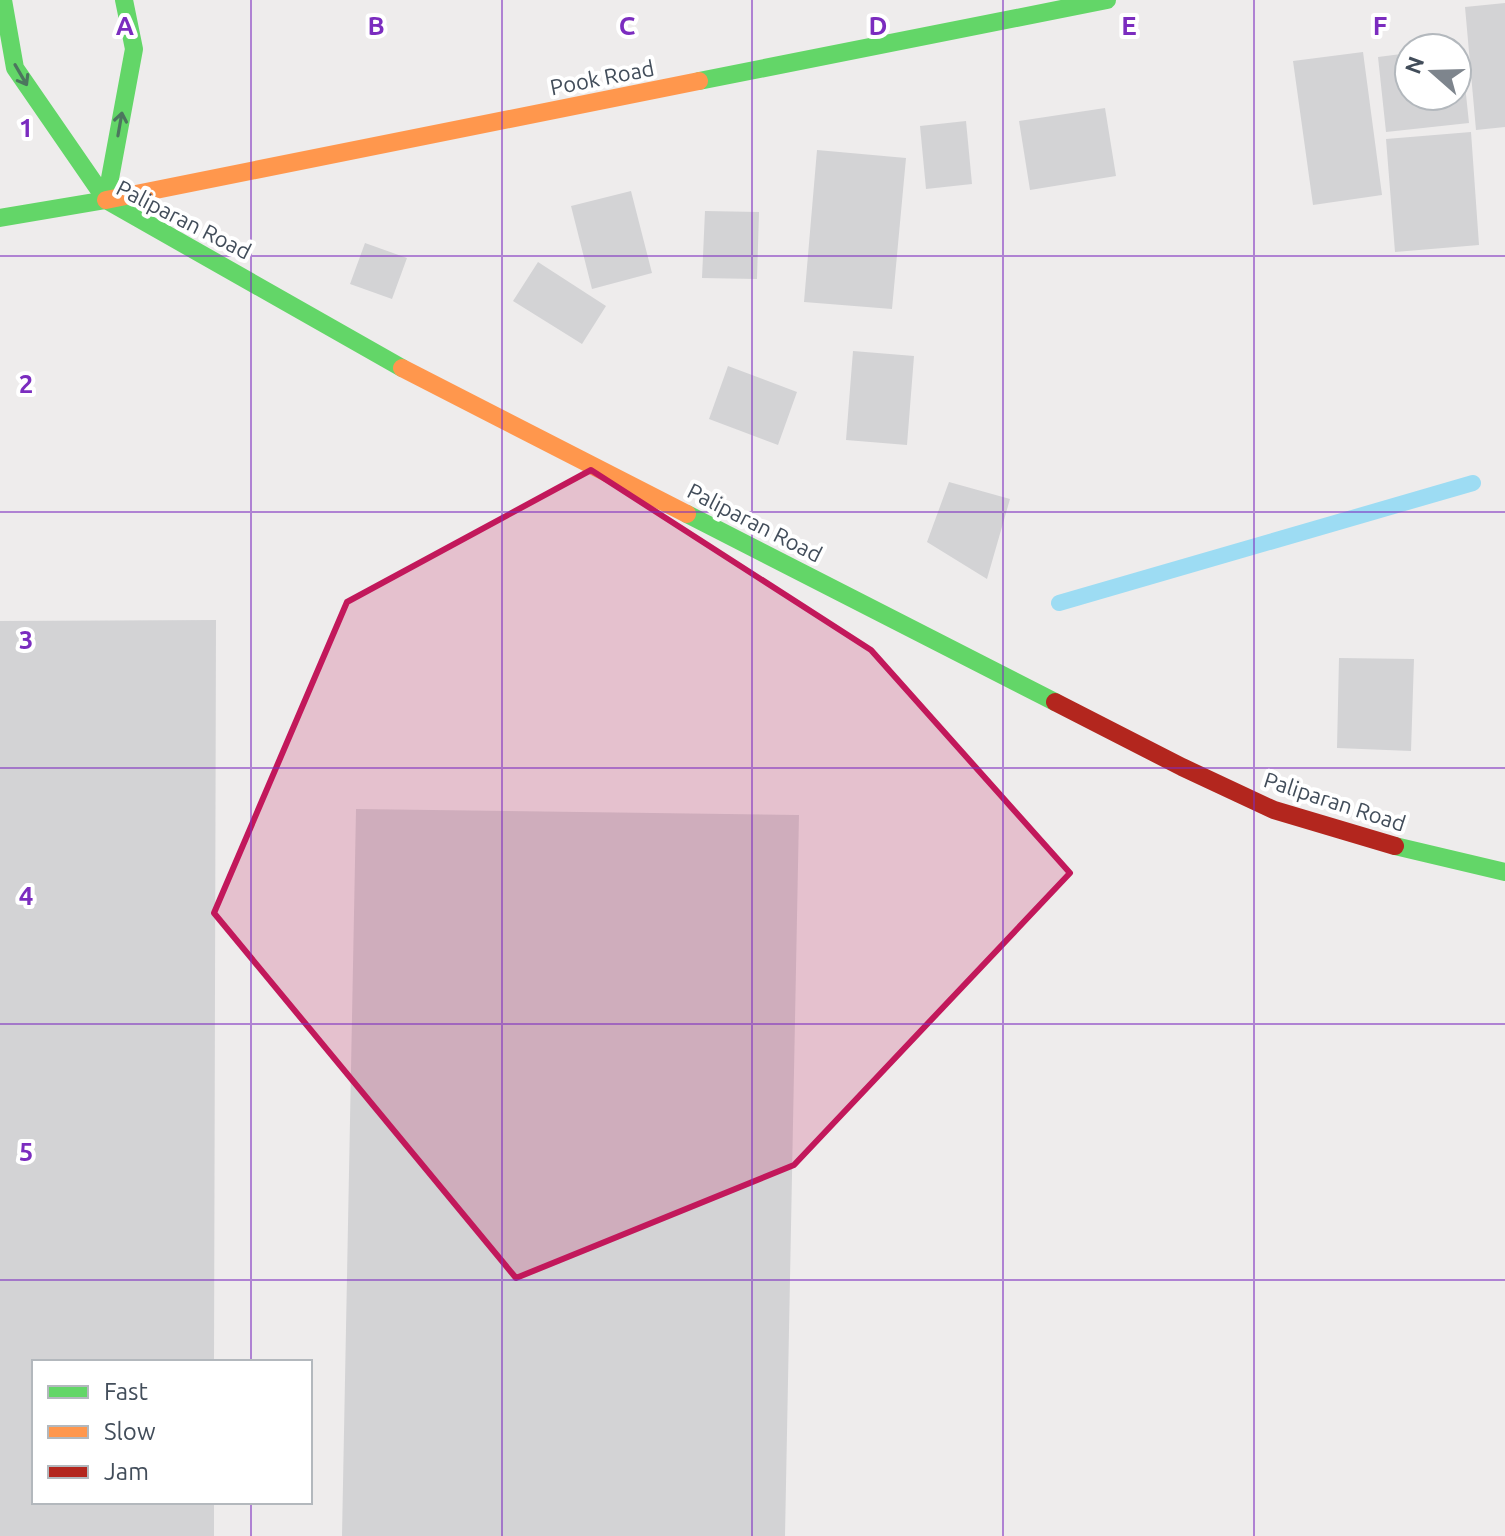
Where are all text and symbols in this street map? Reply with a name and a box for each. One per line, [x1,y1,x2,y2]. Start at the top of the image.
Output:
text: A [116,11,135,40]
text: B [367,11,385,40]
text: C [619,11,636,40]
text: D [869,11,887,40]
text: E [1121,11,1137,40]
text: F [1373,11,1387,40]
north arrow [1393,32,1473,112]
text: N [1399,53,1428,77]
street label: Pook Road [548,55,656,99]
one-way arrow [13,63,29,86]
one-way arrow [114,111,129,137]
text: 1 [19,113,33,142]
street label: Paliparan Road [113,174,255,264]
text: 2 [19,369,33,398]
street label: Paliparan Road [684,477,826,567]
text: 3 [19,625,33,654]
street label: Paliparan Road [1261,766,1409,836]
text: 4 [19,881,33,910]
text: 5 [19,1137,33,1166]
legend [32,1360,312,1504]
text: Fast [104,1378,148,1405]
text: Slow [104,1418,156,1445]
text: Jam [104,1458,149,1485]

